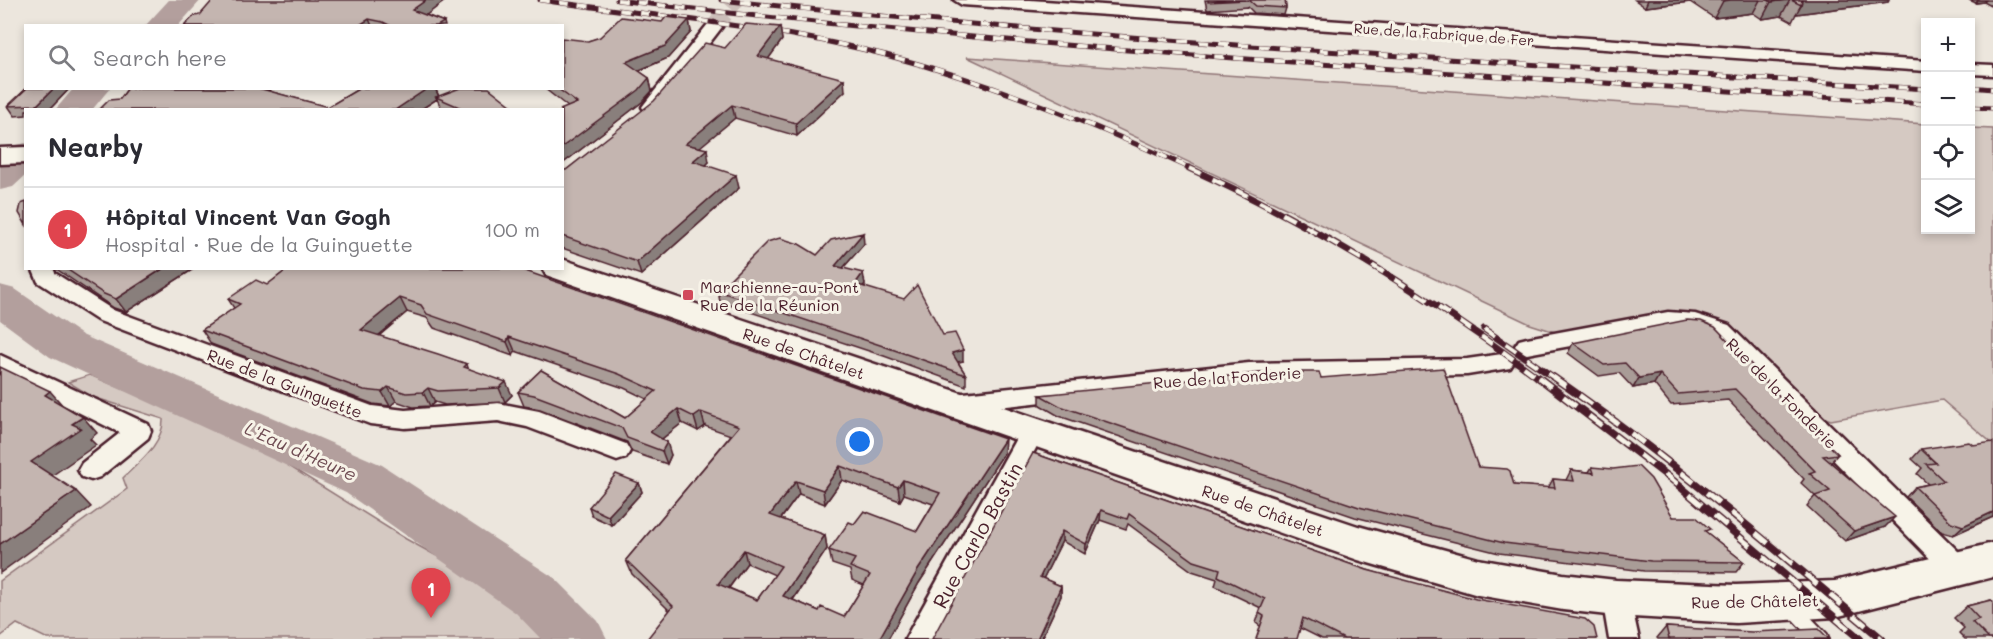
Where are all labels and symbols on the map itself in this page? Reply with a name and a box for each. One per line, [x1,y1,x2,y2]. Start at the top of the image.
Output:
street label: Rue de la Fabrique de Fer [1353,18,1535,50]
place label: Marchienne-au-Pont Rue de la Réunion [700,276,859,315]
marker: Marchienne-au-Pont Rue de la Réunion [681,288,695,302]
street label: Rue de Châtelet [740,322,868,384]
street label: Rue de la Fonderie [1722,333,1842,453]
street label: Rue de la Guinguette [204,344,366,422]
street label: Rue de la Fonderie [1152,361,1302,393]
water label: L'Eau d'Heure [241,416,361,486]
your location [845,427,874,456]
street label: Rue Carlo Bastin [926,457,1028,613]
street label: Rue de Châtelet [1199,479,1327,541]
pin: 1 [412,568,450,618]
street label: Rue de Châtelet [1691,589,1819,613]

